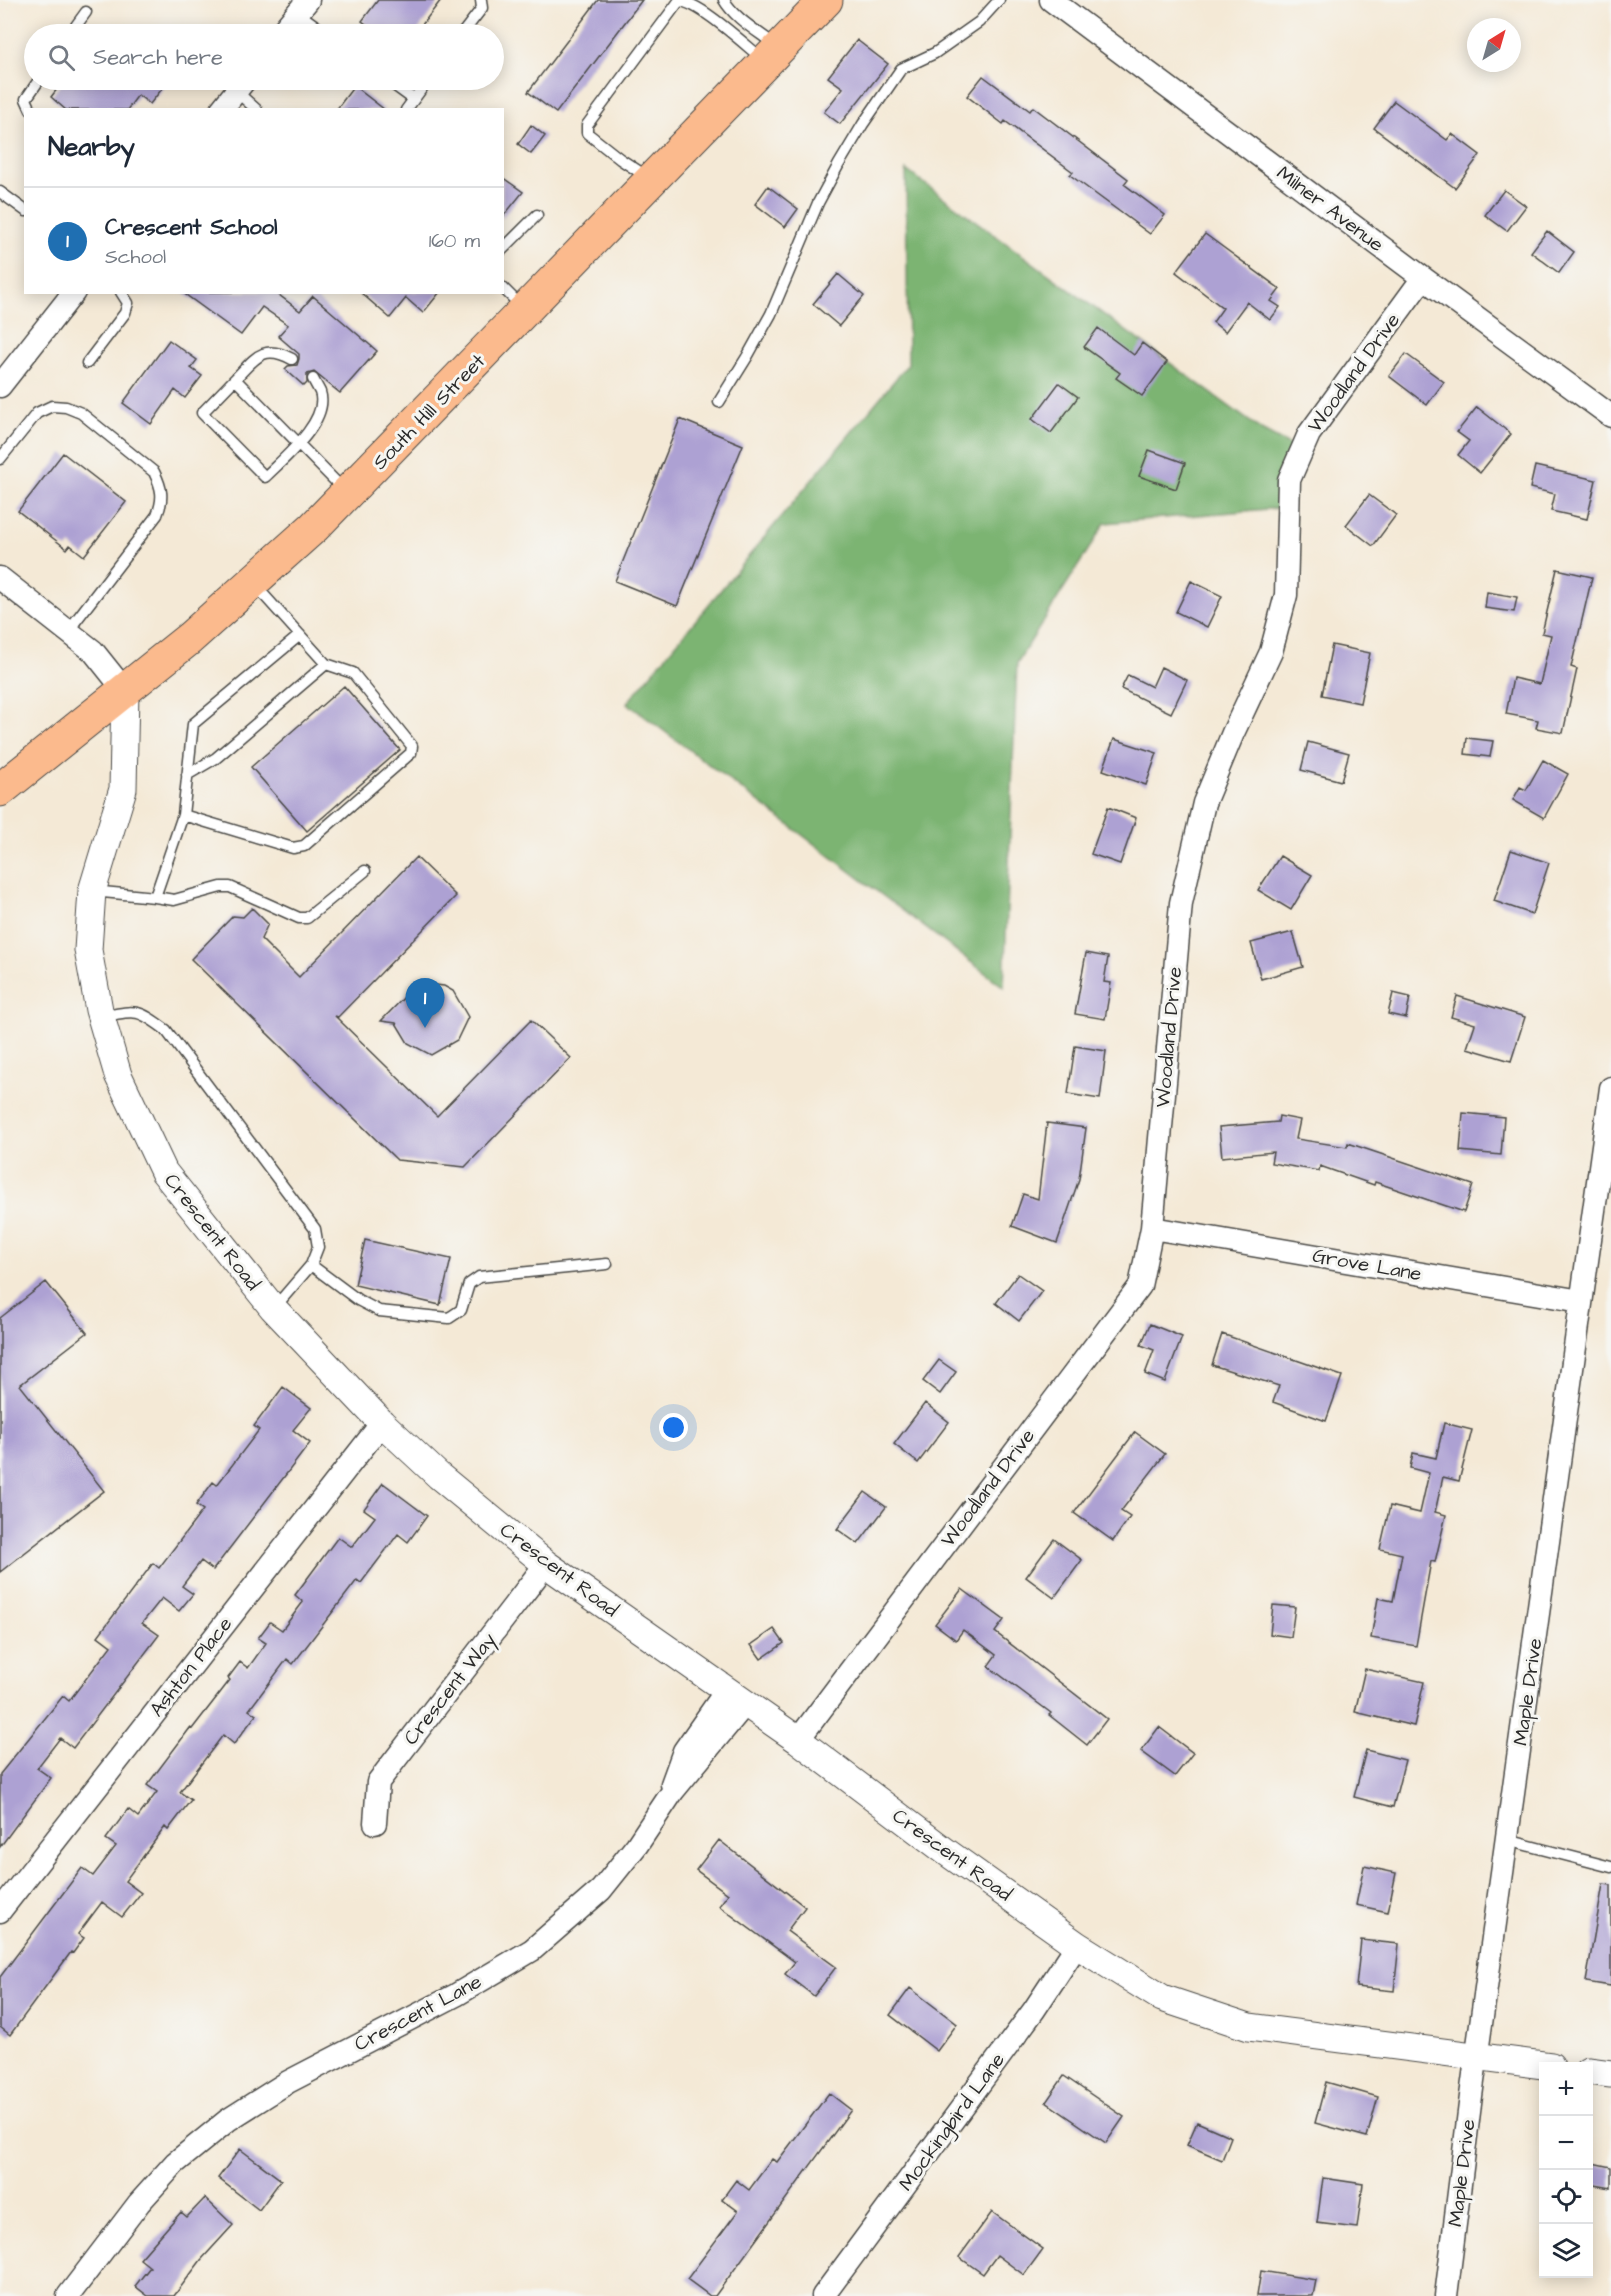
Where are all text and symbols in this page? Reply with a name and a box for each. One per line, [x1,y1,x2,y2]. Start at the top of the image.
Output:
north arrow [1467,18,1521,72]
search box [24,24,504,90]
icon: search [45,41,78,74]
text: Search here [93,42,223,73]
text: Nearby [48,129,135,165]
street label: Milner Avenue [1271,159,1390,259]
text: Crescent School [105,212,277,243]
text: 1 [66,227,69,255]
text: 160 m [429,227,480,255]
text: School [105,243,166,271]
street label: Woodland Drive [1301,307,1407,438]
street label: South Hill Street [366,348,492,476]
street label: Woodland Drive [1149,965,1189,1109]
pin: 1 [406,978,444,1028]
street label: Crescent Road [157,1168,267,1296]
street label: Grove Lane [1310,1242,1424,1288]
your location [659,1413,688,1442]
street label: Woodland Drive [934,1423,1042,1553]
street label: Crescent Road [494,1516,624,1624]
street label: Ashton Place [143,1611,239,1723]
street label: Crescent Way [397,1627,504,1752]
street label: Maple Drive [1507,1636,1549,1747]
street label: Crescent Road [887,1802,1017,1908]
street label: Crescent Lane [349,1968,487,2058]
street label: Mockingbird Lane [892,2047,1013,2197]
map controls [1539,2062,1593,2278]
button: + [1539,2062,1593,2116]
button: − [1539,2116,1593,2170]
street label: Maple Drive [1442,2117,1483,2228]
button: locate [1539,2170,1593,2224]
button: layers [1539,2224,1593,2278]

